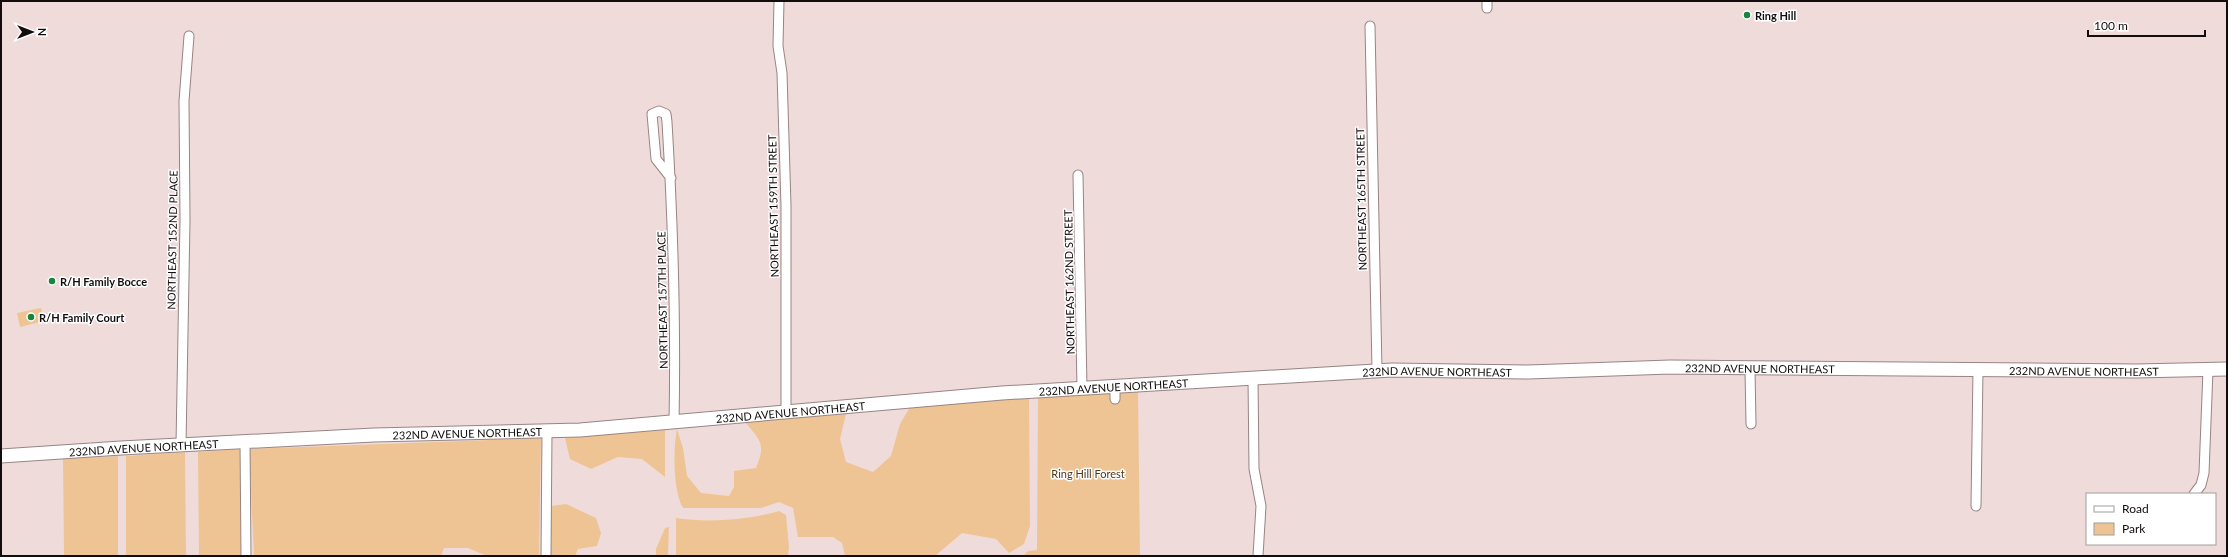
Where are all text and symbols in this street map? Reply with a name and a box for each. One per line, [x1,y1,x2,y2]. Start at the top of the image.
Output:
place label: Ring Hill [1755,9,1796,22]
marker: Ring Hill [1742,10,1752,20]
north arrow [12,12,52,52]
scale bar [2088,12,2205,38]
text: 100 m [2094,18,2128,33]
text: N [36,28,49,36]
street label: NORTHEAST 165TH STREET [1353,127,1369,271]
street label: NORTHEAST 159TH STREET [765,134,781,278]
street label: NORTHEAST 152ND PLACE [164,170,180,310]
street label: NORTHEAST 162ND STREET [1061,209,1077,354]
street label: NORTHEAST 157TH PLACE [654,231,670,369]
place label: R/H Family Bocce [60,275,147,288]
marker: R/H Family Bocce [47,276,57,286]
place label: R/H Family Court [39,311,125,324]
marker: R/H Family Court [26,312,36,322]
street label: 232ND AVENUE NORTHEAST [1685,361,1835,375]
street label: 232ND AVENUE NORTHEAST [1362,363,1513,378]
street label: 232ND AVENUE NORTHEAST [2009,363,2159,378]
street label: 232ND AVENUE NORTHEAST [1038,375,1189,397]
street label: 232ND AVENUE NORTHEAST [715,398,866,425]
street label: 232ND AVENUE NORTHEAST [392,424,543,441]
street label: 232ND AVENUE NORTHEAST [69,436,219,458]
park label: Ring Hill Forest [1051,467,1125,480]
legend [2086,493,2216,545]
text: Road [2122,501,2149,516]
text: Park [2122,521,2146,536]

